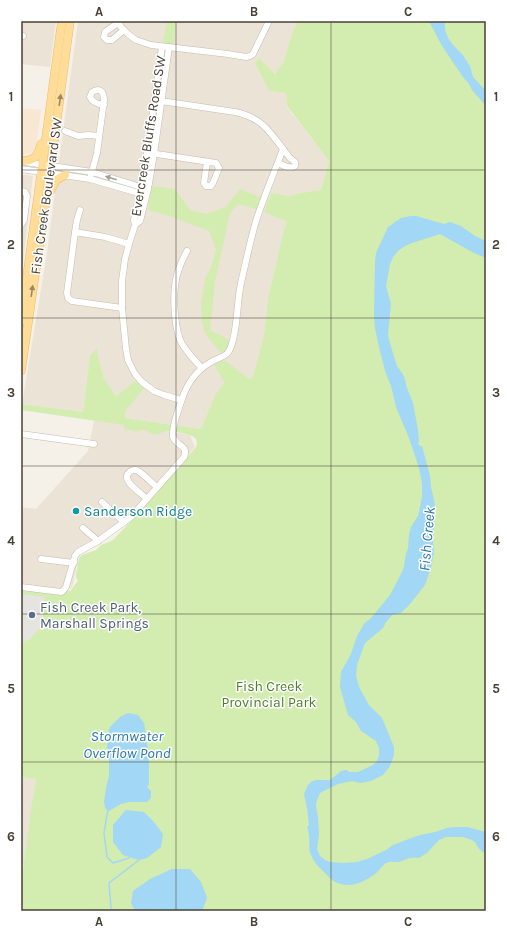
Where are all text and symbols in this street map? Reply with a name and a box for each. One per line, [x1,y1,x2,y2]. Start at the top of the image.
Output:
text: A [95,4,103,19]
text: B [250,4,258,19]
text: C [404,4,412,19]
street label: Evercreek Bluffs Road SW [127,54,170,218]
text: 1 [9,89,13,104]
text: 1 [494,89,498,104]
one-way arrow [57,94,63,106]
street label: Fish Creek Boulevard SW [27,116,66,276]
one-way arrow [104,175,116,181]
text: 2 [7,237,15,252]
text: 2 [492,237,500,252]
one-way arrow [29,285,35,297]
text: 3 [7,385,15,400]
text: 3 [492,385,500,400]
place label: Sanderson Ridge [84,503,192,520]
marker: Sanderson Ridge [71,506,81,516]
water label: Fish Creek [415,506,439,572]
text: 4 [7,533,15,548]
text: 4 [492,533,500,548]
place label: Fish Creek Park, Marshall Springs [40,599,149,632]
marker: Fish Creek Park, Marshall Springs [27,610,37,620]
park label: Fish Creek Provincial Park [222,678,317,711]
text: 5 [7,681,15,696]
text: 5 [492,681,500,696]
water label: Stormwater Overflow Pond [83,727,171,762]
text: 6 [7,829,15,844]
text: 6 [492,829,500,844]
text: A [95,914,103,929]
text: B [250,914,258,929]
text: C [404,914,412,929]

